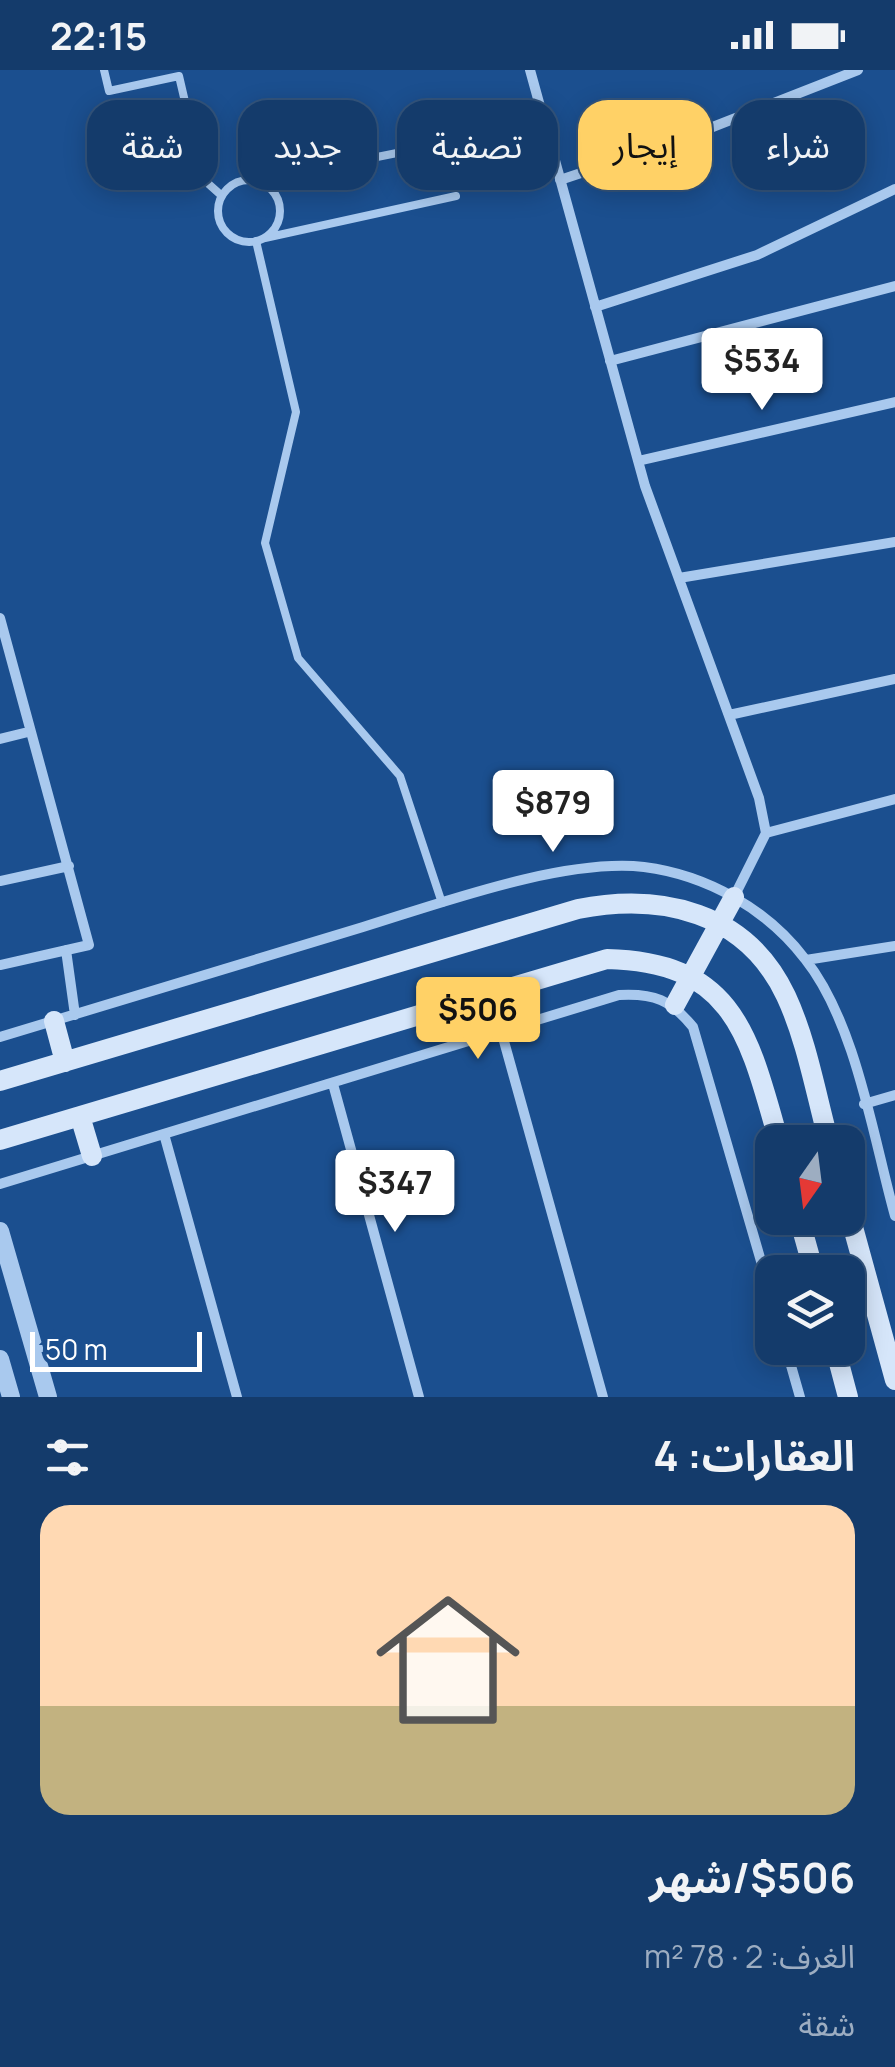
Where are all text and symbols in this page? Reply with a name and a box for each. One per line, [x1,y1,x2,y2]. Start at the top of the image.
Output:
text: 22:15 [50,9,147,61]
chip: شقة [87,100,218,190]
chip: جديد [238,100,377,190]
chip: تصفية [397,100,558,190]
chip: إيجار [578,100,712,190]
chip: شراء [732,100,865,190]
pin: $534 [703,328,821,413]
text: $534 [724,338,800,382]
pin: $879 [494,770,612,855]
text: $879 [515,780,591,824]
pin: $506 [419,977,537,1062]
text: $506 [438,987,518,1031]
north arrow [755,1125,865,1235]
map controls [755,1125,865,1365]
pin: $347 [336,1150,454,1235]
text: $347 [357,1160,433,1204]
button: layers [755,1255,865,1365]
scale bar [30,1327,202,1372]
text: 50 m [45,1330,108,1368]
text: العقارات: 4 [653,1426,855,1484]
icon: filters [40,1430,95,1485]
icon: home [358,1570,538,1750]
text: $506/شهر [649,1848,855,1906]
text: الغرف: 2 · 78 m² [644,1934,855,1978]
text: شقة [799,2002,855,2046]

